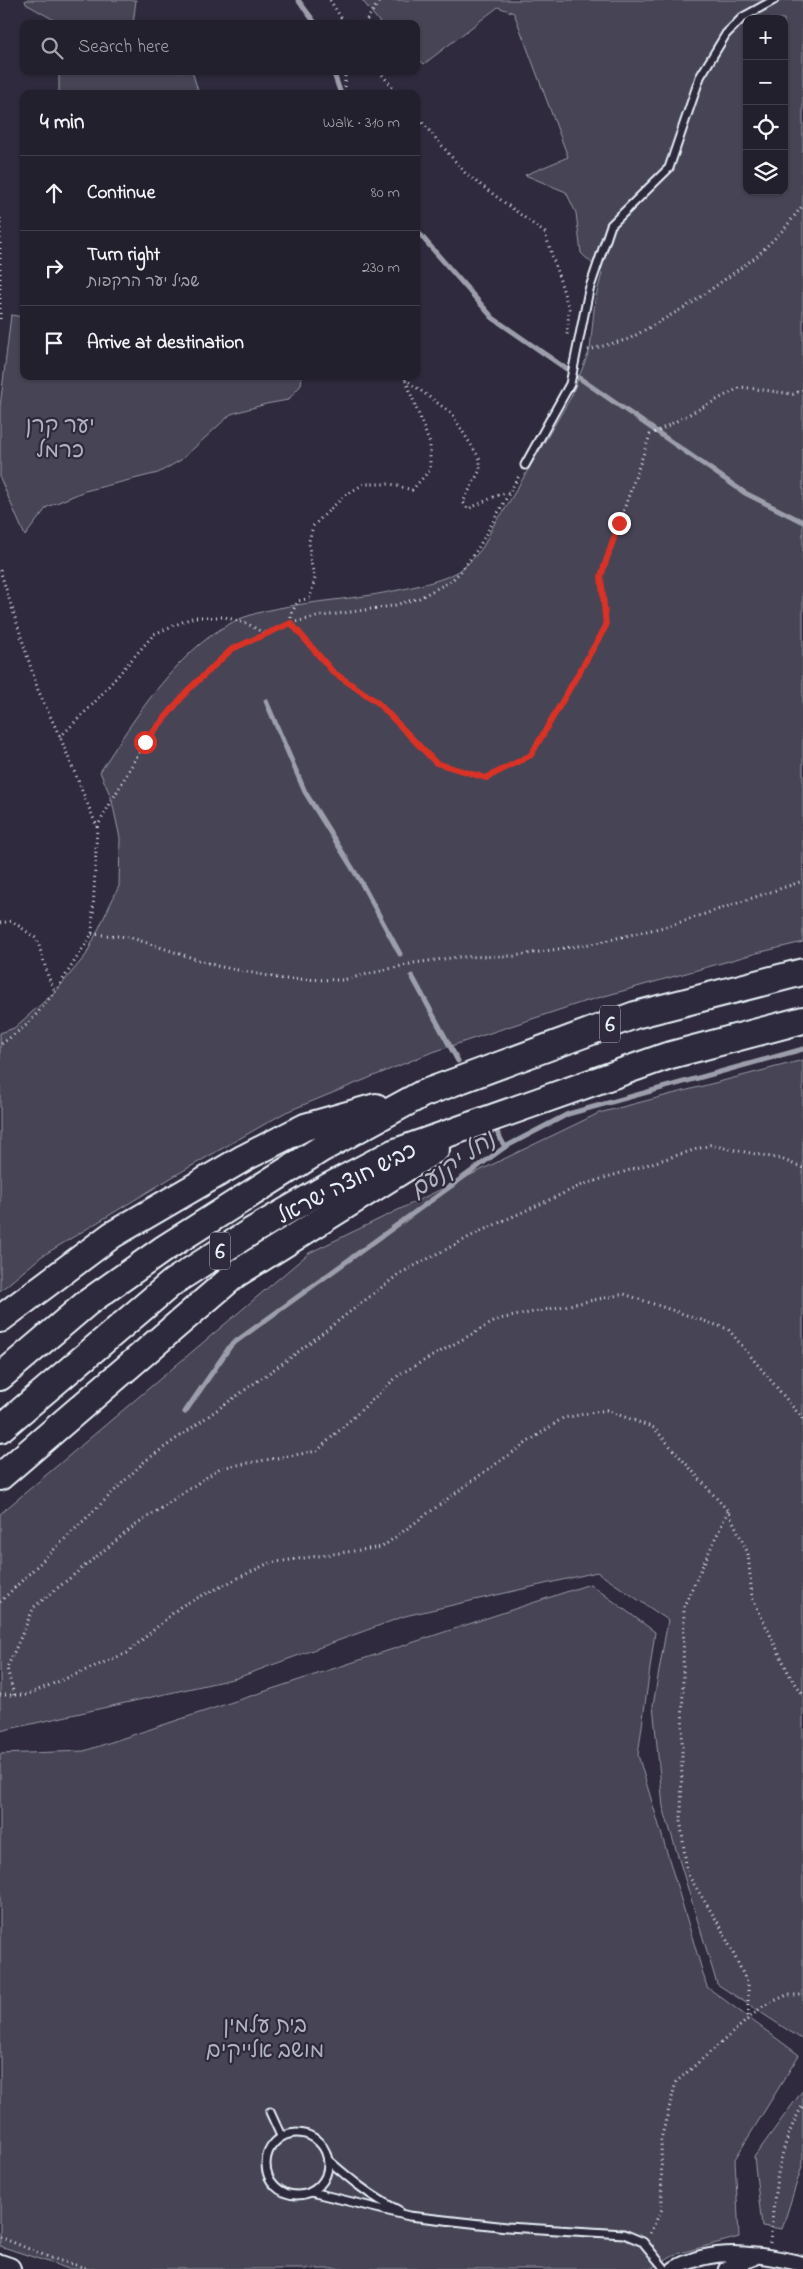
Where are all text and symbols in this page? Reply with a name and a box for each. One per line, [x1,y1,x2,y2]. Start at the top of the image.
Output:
map controls [743,15,788,195]
button: + [743,15,788,60]
search box [20,20,420,75]
icon: search [38,34,66,62]
text: Search here [78,34,169,61]
button: − [743,60,788,105]
button: locate [743,105,788,150]
text: 4 min [40,108,84,138]
text: Walk · 310 m [323,111,400,135]
button: layers [743,150,788,195]
icon: ahead [40,179,68,207]
text: Continue [87,180,155,207]
text: 80 m [371,181,400,205]
text: Turn right [87,242,160,269]
icon: right [40,254,68,282]
text: 230 m [362,256,400,280]
text: שביל יער הרקפות [87,270,200,294]
icon: arrive [40,329,68,357]
text: Arrive at destination [87,330,244,357]
park label: יער קרן כרמל [25,411,95,468]
route end [608,512,631,535]
route start [134,731,157,754]
road number: 6 [600,1006,620,1042]
water label: נחל יקנעם [403,1123,505,1208]
street label: כביש חוצה ישראל [272,1136,423,1234]
road number: 6 [210,1232,230,1270]
park label: בית עלמין מושב אלייקים [206,2011,324,2068]

